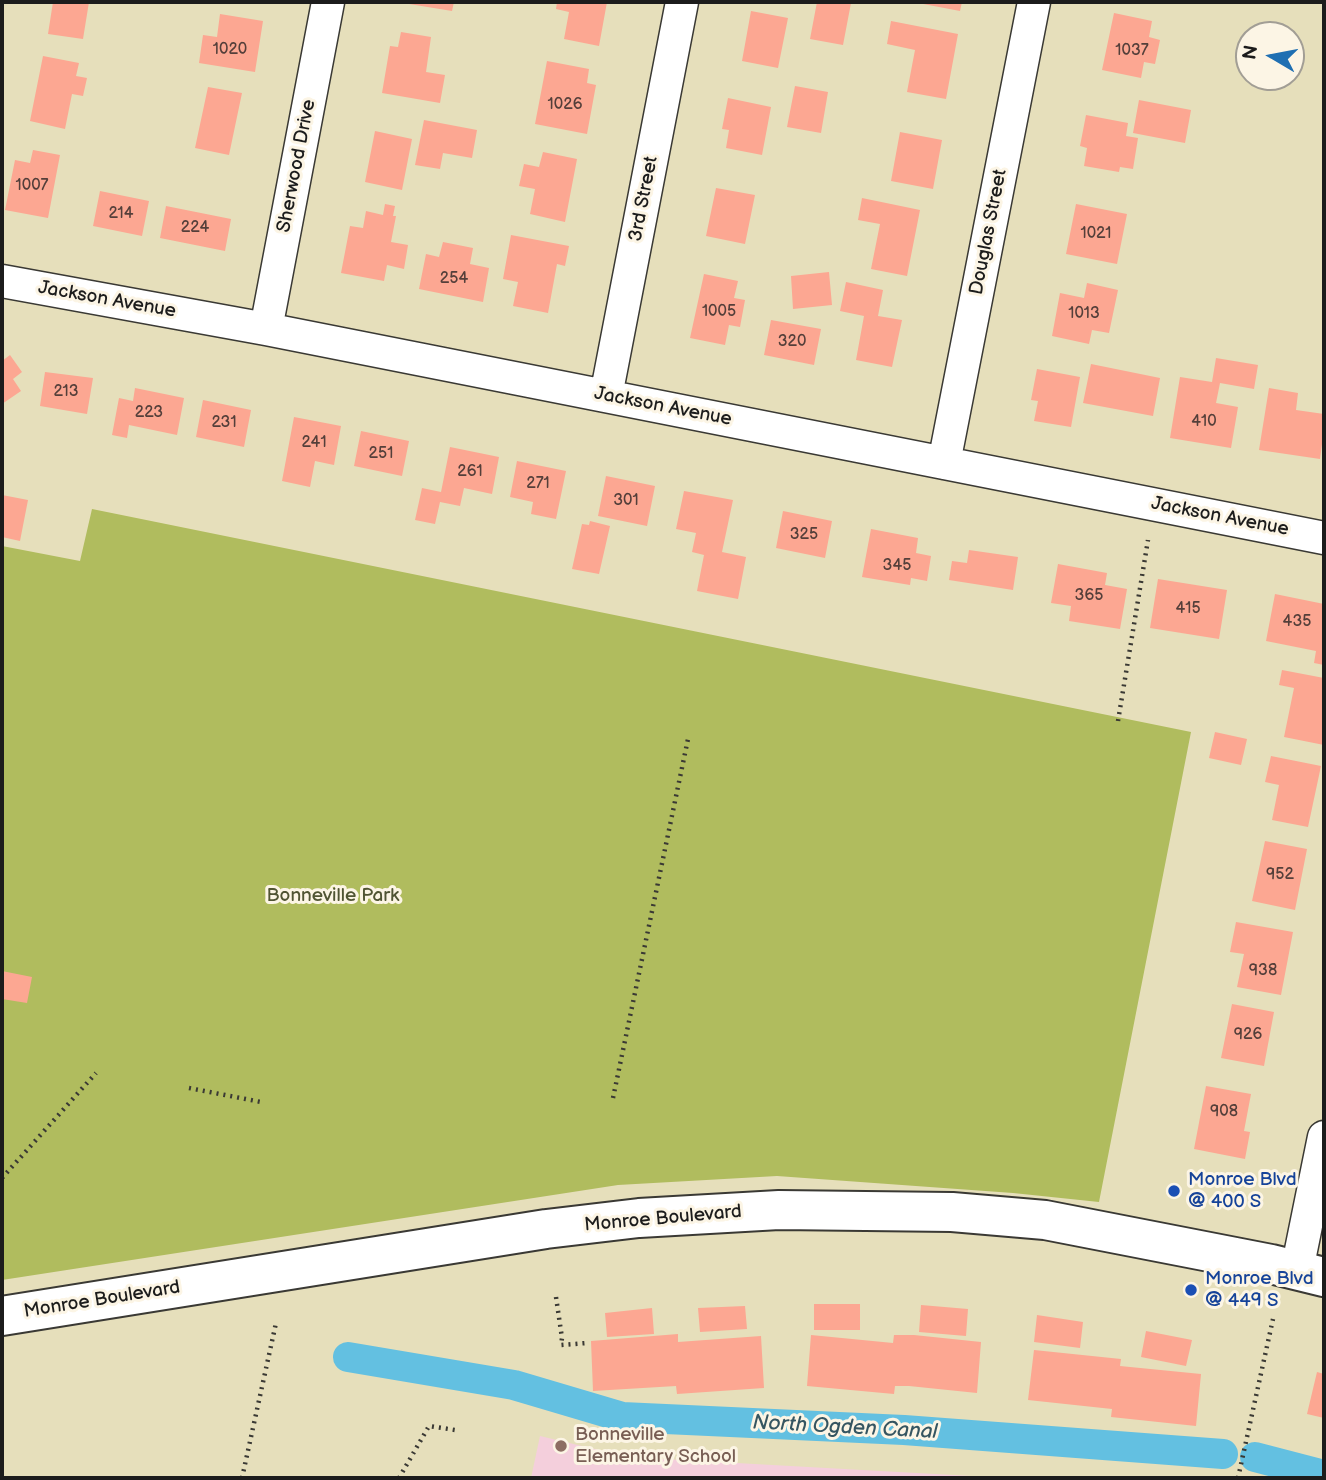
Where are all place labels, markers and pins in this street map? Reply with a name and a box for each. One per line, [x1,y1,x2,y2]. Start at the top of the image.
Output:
place label: Monroe Blvd @ 400 S [1188,1169,1297,1213]
marker: Monroe Blvd @ 400 S [1166,1183,1182,1199]
place label: Monroe Blvd @ 449 S [1205,1268,1314,1312]
marker: Monroe Blvd @ 449 S [1183,1282,1199,1298]
place label: Bonneville Elementary School [575,1424,736,1468]
marker: Bonneville Elementary School [553,1438,569,1454]

